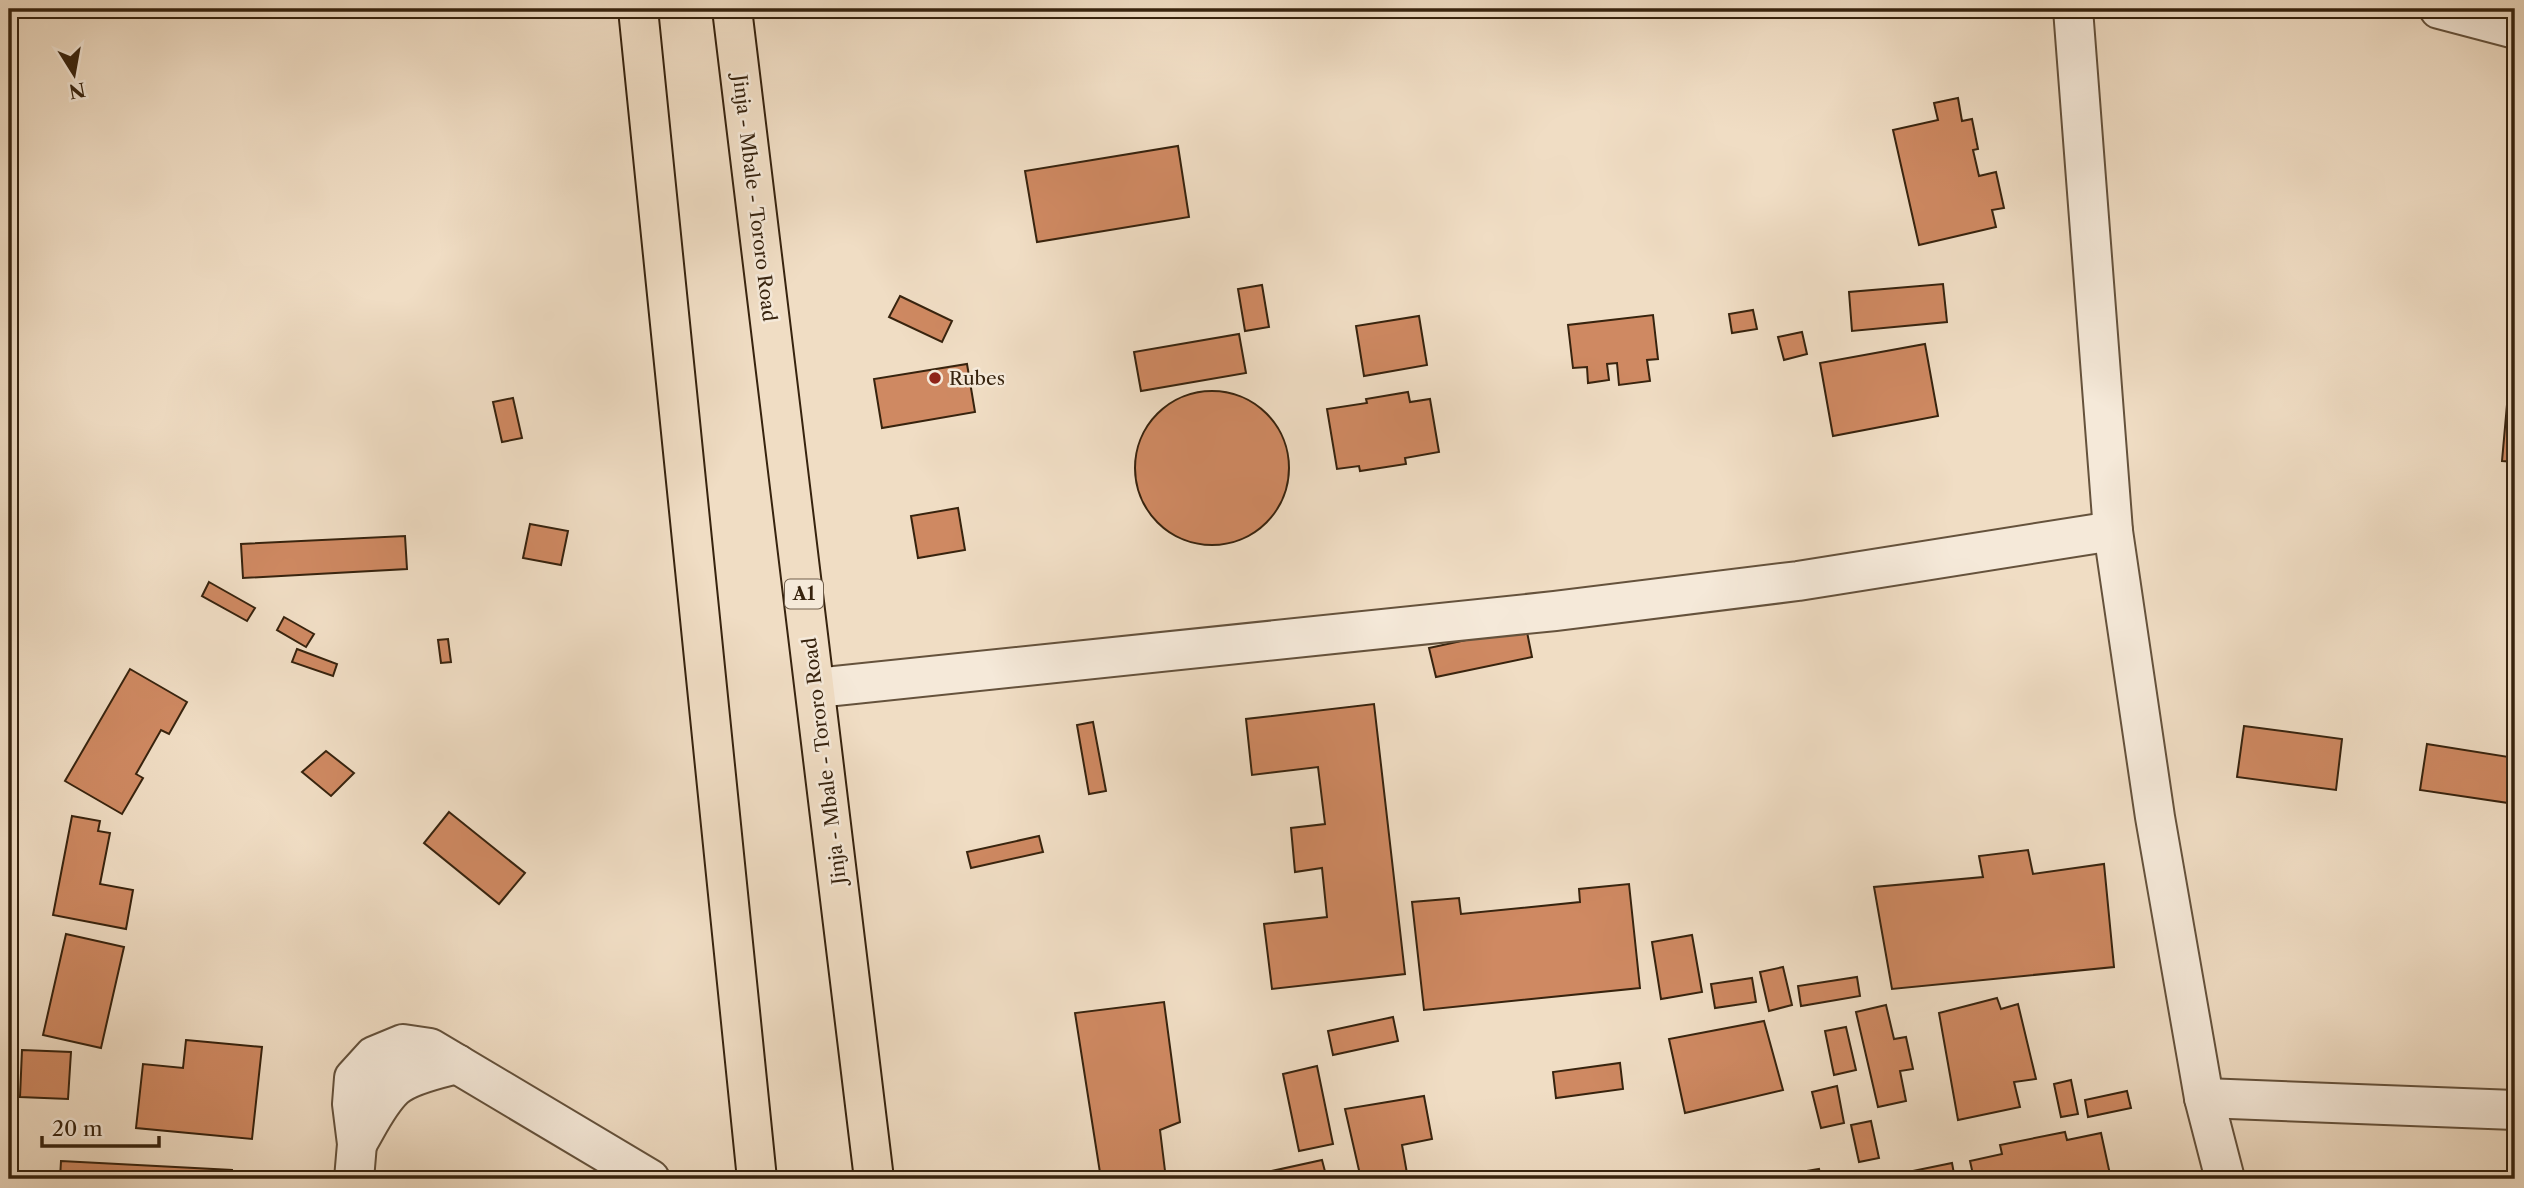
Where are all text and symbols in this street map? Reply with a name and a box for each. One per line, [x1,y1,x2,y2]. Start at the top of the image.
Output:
north arrow [38,38,108,108]
street label: Jinja - Mbale - Tororo Road [728,70,781,323]
text: N [67,77,87,103]
place label: Rubes [949,367,1005,390]
marker: Rubes [927,370,943,386]
road number: A1 [785,580,823,608]
street label: Jinja - Mbale - Tororo Road [798,636,851,889]
scale bar [42,1104,159,1148]
text: 20 m [52,1116,103,1141]

